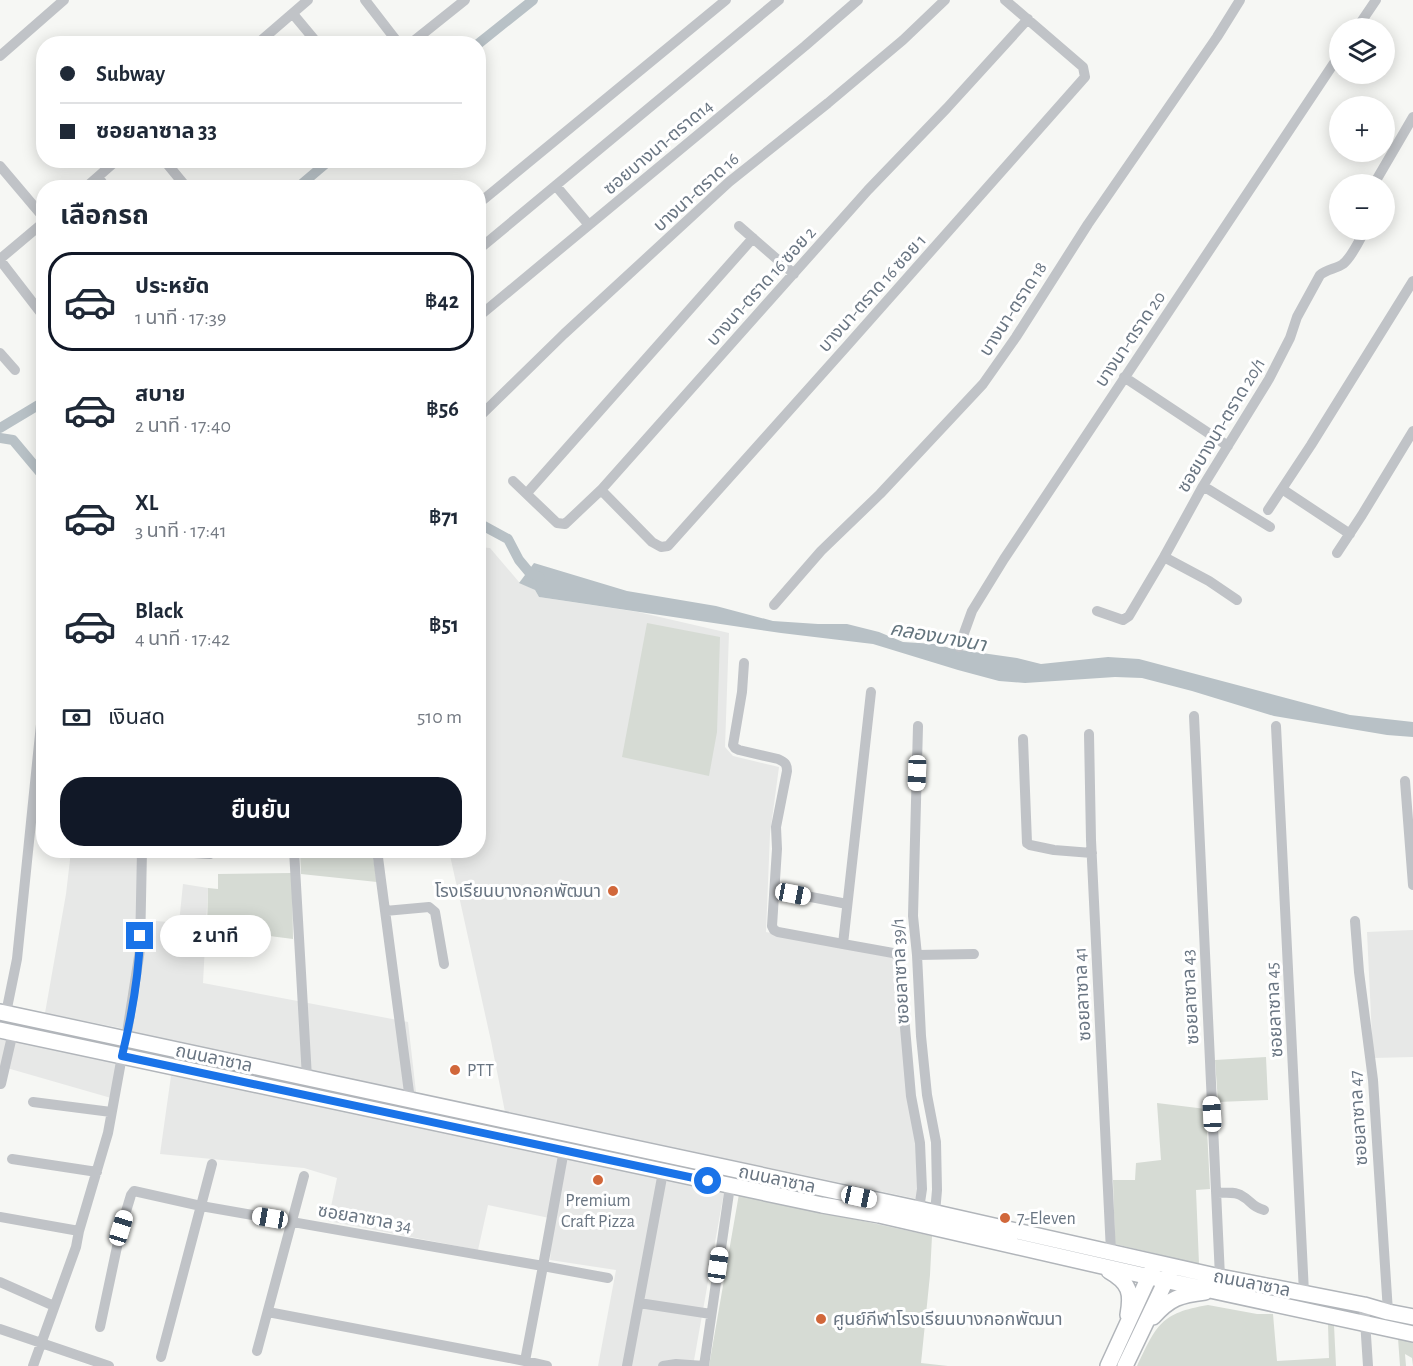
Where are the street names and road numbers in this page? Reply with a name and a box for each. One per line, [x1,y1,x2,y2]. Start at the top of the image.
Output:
street label: ซอยบางนา-ตราด14 [601,97,717,198]
street label: บางนา-ตราด 16 [651,150,743,236]
street label: บางนา-ตราด 16 ซอย 2 [704,224,820,350]
street label: บางนา-ตราด 16 ซอย 1 [815,231,930,356]
street label: บางนา-ตราด 18 [977,259,1051,360]
street label: บางนา-ตราด 20 [1092,289,1169,391]
street label: ซอยบางนา-ตราด 20/1 [1175,355,1269,496]
street label: ซอยลาซาล 39/1 [889,917,913,1025]
street label: ซอยลาซาล 41 [1072,947,1094,1041]
street label: ซอยลาซาล 43 [1180,949,1202,1045]
street label: ซอยลาซาล 45 [1264,962,1286,1058]
street label: ถนนลาซาล [174,1042,254,1076]
street label: ซอยลาซาล 47 [1347,1070,1371,1166]
street label: ถนนลาซาล [737,1163,817,1197]
street label: ซอยลาซาล 34 [316,1202,414,1236]
street label: ถนนลาซาล [1212,1268,1292,1300]

